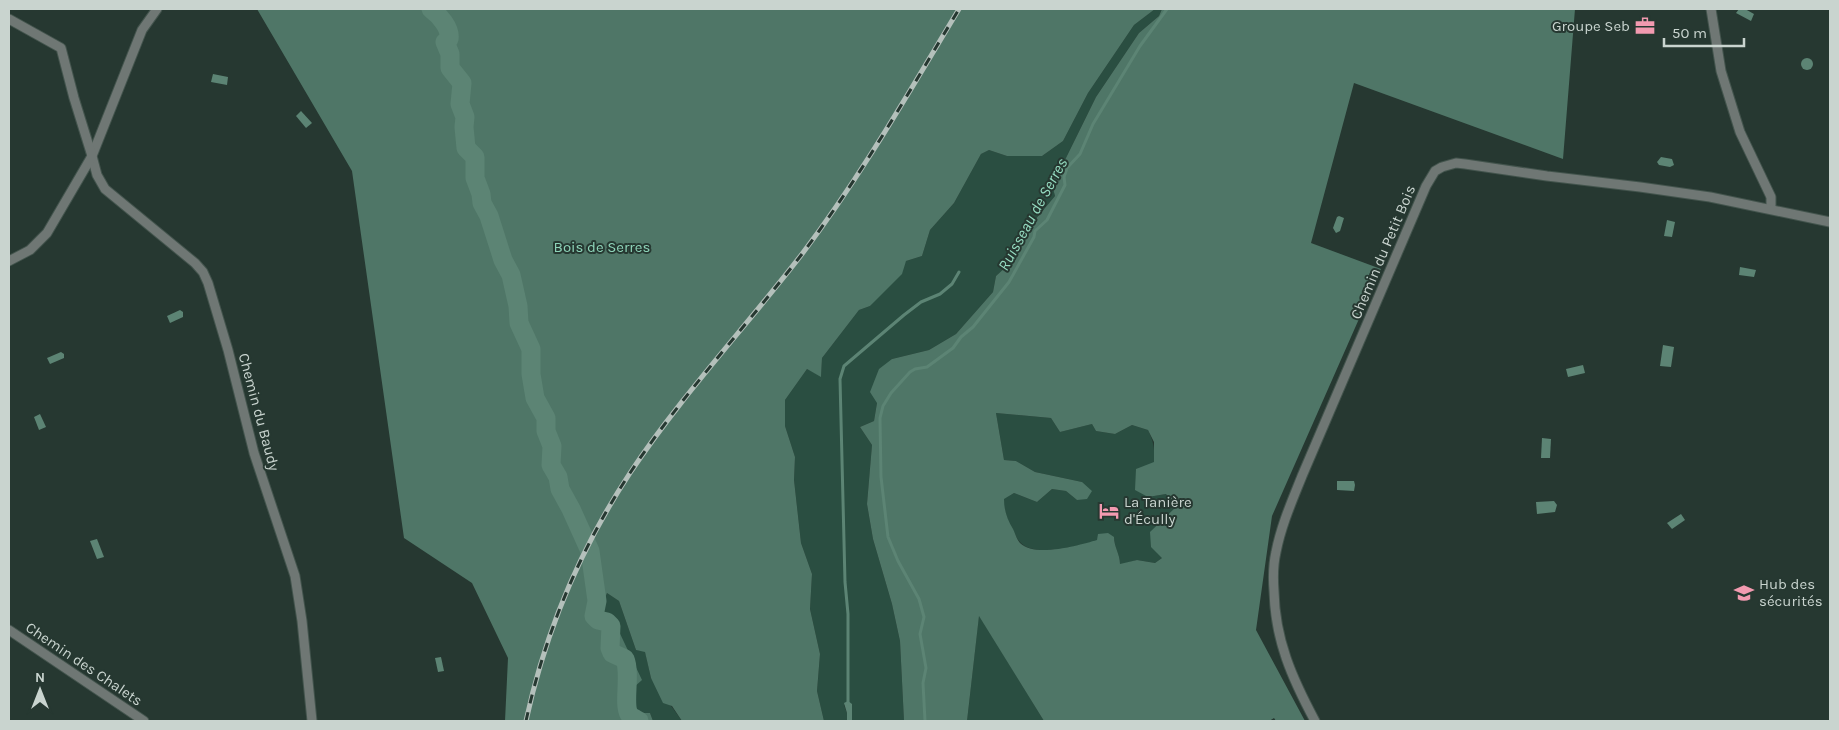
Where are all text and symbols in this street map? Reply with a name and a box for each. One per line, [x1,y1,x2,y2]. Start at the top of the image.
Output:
office icon: Groupe Seb [1634,15,1656,37]
scale bar [1664,15,1744,47]
place label: Groupe Seb [1552,17,1630,35]
text: 50 m [1672,24,1707,42]
water label: Ruisseau de Serres [994,154,1072,274]
street label: Chemin du Petit Bois [1347,182,1419,322]
park label: Bois de Serres [554,238,650,256]
street label: Chemin du Baudy [235,351,283,473]
place label: La Tanière d'Écully [1124,493,1192,528]
hotel icon: La Tanière d'Écully [1098,500,1120,522]
place label: Hub des sécurités [1759,575,1823,610]
school or university icon: Hub des sécurités [1733,582,1755,604]
street label: Chemin des Chalets [22,618,146,710]
north arrow [15,665,65,715]
text: N [35,669,45,686]

